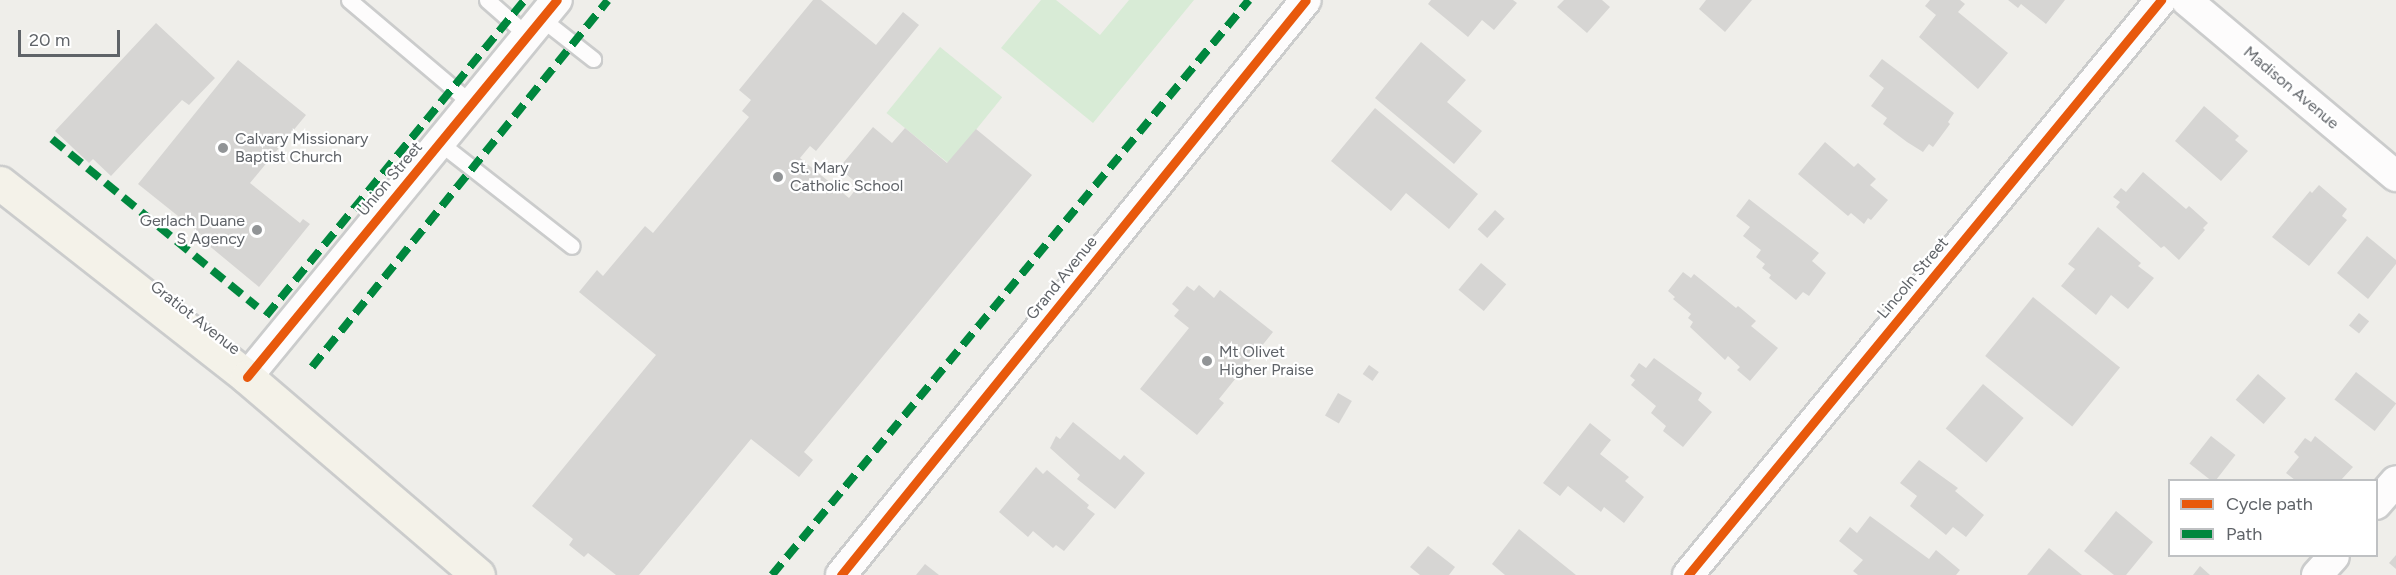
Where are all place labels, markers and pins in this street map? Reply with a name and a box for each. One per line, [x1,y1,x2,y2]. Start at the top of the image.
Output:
place label: Calvary Missionary Baptist Church [235,129,368,167]
marker: Calvary Missionary Baptist Church [216,141,230,155]
place label: St. Mary Catholic School [790,158,903,196]
marker: St. Mary Catholic School [771,170,785,184]
place label: Gerlach Duane S Agency [140,211,245,249]
marker: Gerlach Duane S Agency [250,223,264,237]
place label: Mt Olivet Higher Praise [1219,342,1314,380]
marker: Mt Olivet Higher Praise [1200,354,1214,368]

